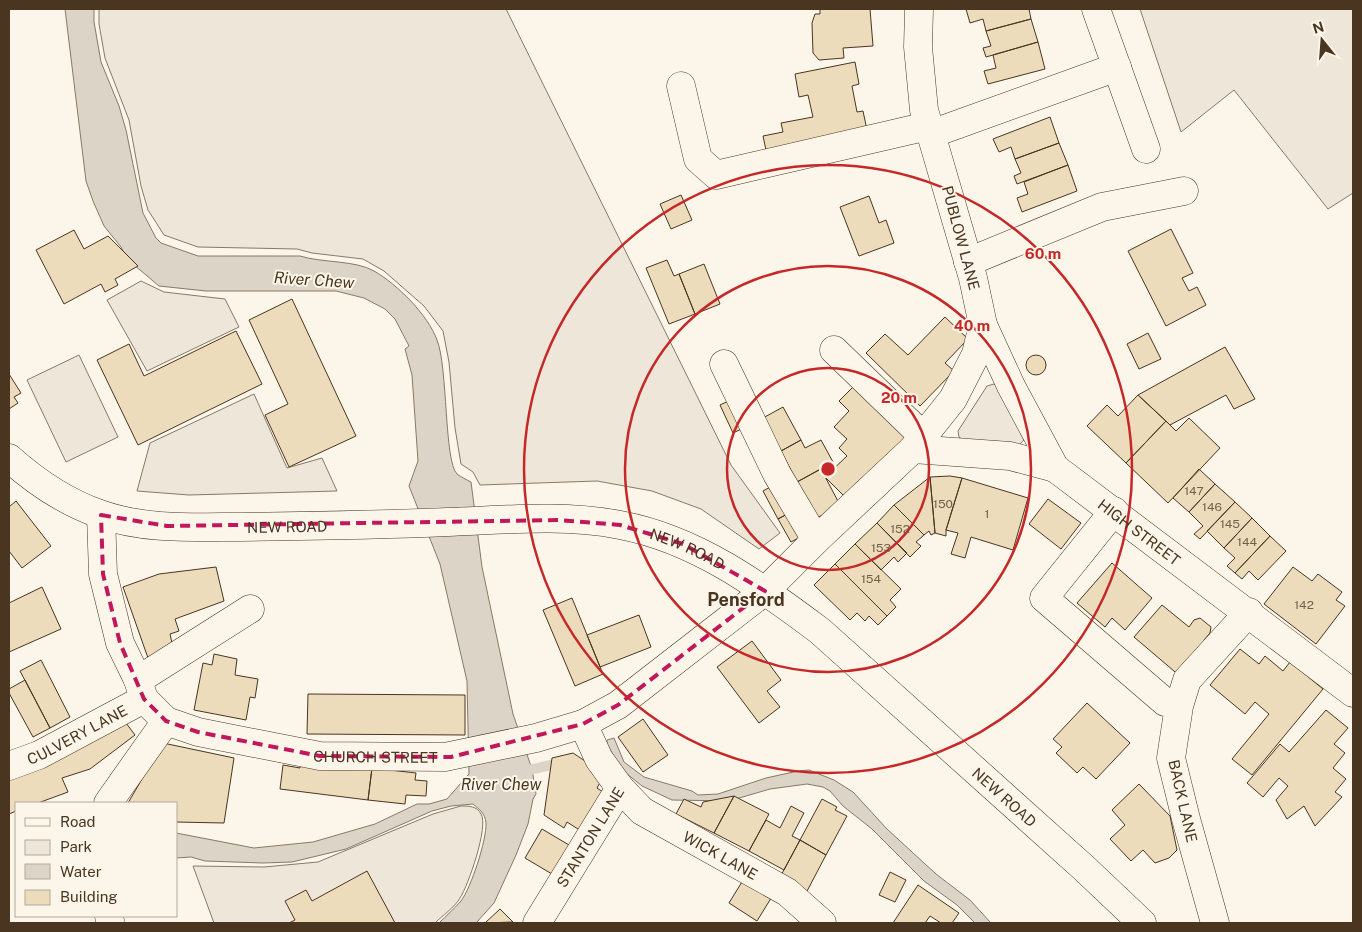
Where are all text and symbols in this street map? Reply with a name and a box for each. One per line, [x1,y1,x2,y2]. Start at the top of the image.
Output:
north arrow [1297,15,1347,65]
text: N [1311,18,1326,37]
street label: PUBLOW LANE [939,184,983,292]
text: 60 m [1025,245,1061,262]
water label: River Chew [273,268,356,292]
text: 40 m [954,317,990,334]
text: 20 m [881,389,917,406]
centre of rings [819,460,837,478]
house number: 147 [1184,484,1204,498]
street label: HIGH STREET [1095,495,1184,568]
house number: 150 [933,497,953,511]
house number: 146 [1202,500,1222,514]
house number: 1 [985,507,989,521]
street label: NEW ROAD [247,517,327,535]
house number: 145 [1220,517,1240,531]
house number: 152 [890,522,910,536]
street label: NEW ROAD [648,524,728,572]
house number: 144 [1237,535,1257,549]
house number: 153 [871,541,891,555]
house number: 154 [861,572,882,586]
district label: Pensford [707,589,785,610]
house number: 142 [1294,598,1314,612]
street label: CULVERY LANE [24,701,130,767]
street label: CHURCH STREET [312,746,438,765]
street label: BACK LANE [1165,758,1201,844]
street label: NEW ROAD [969,764,1040,830]
water label: River Chew [461,775,542,794]
street label: STANTON LANE [553,784,627,890]
legend [15,802,178,917]
text: Road [60,813,96,830]
street label: WICK LANE [680,827,761,883]
text: Park [60,838,92,855]
text: Water [60,863,102,880]
text: Building [60,888,118,905]

